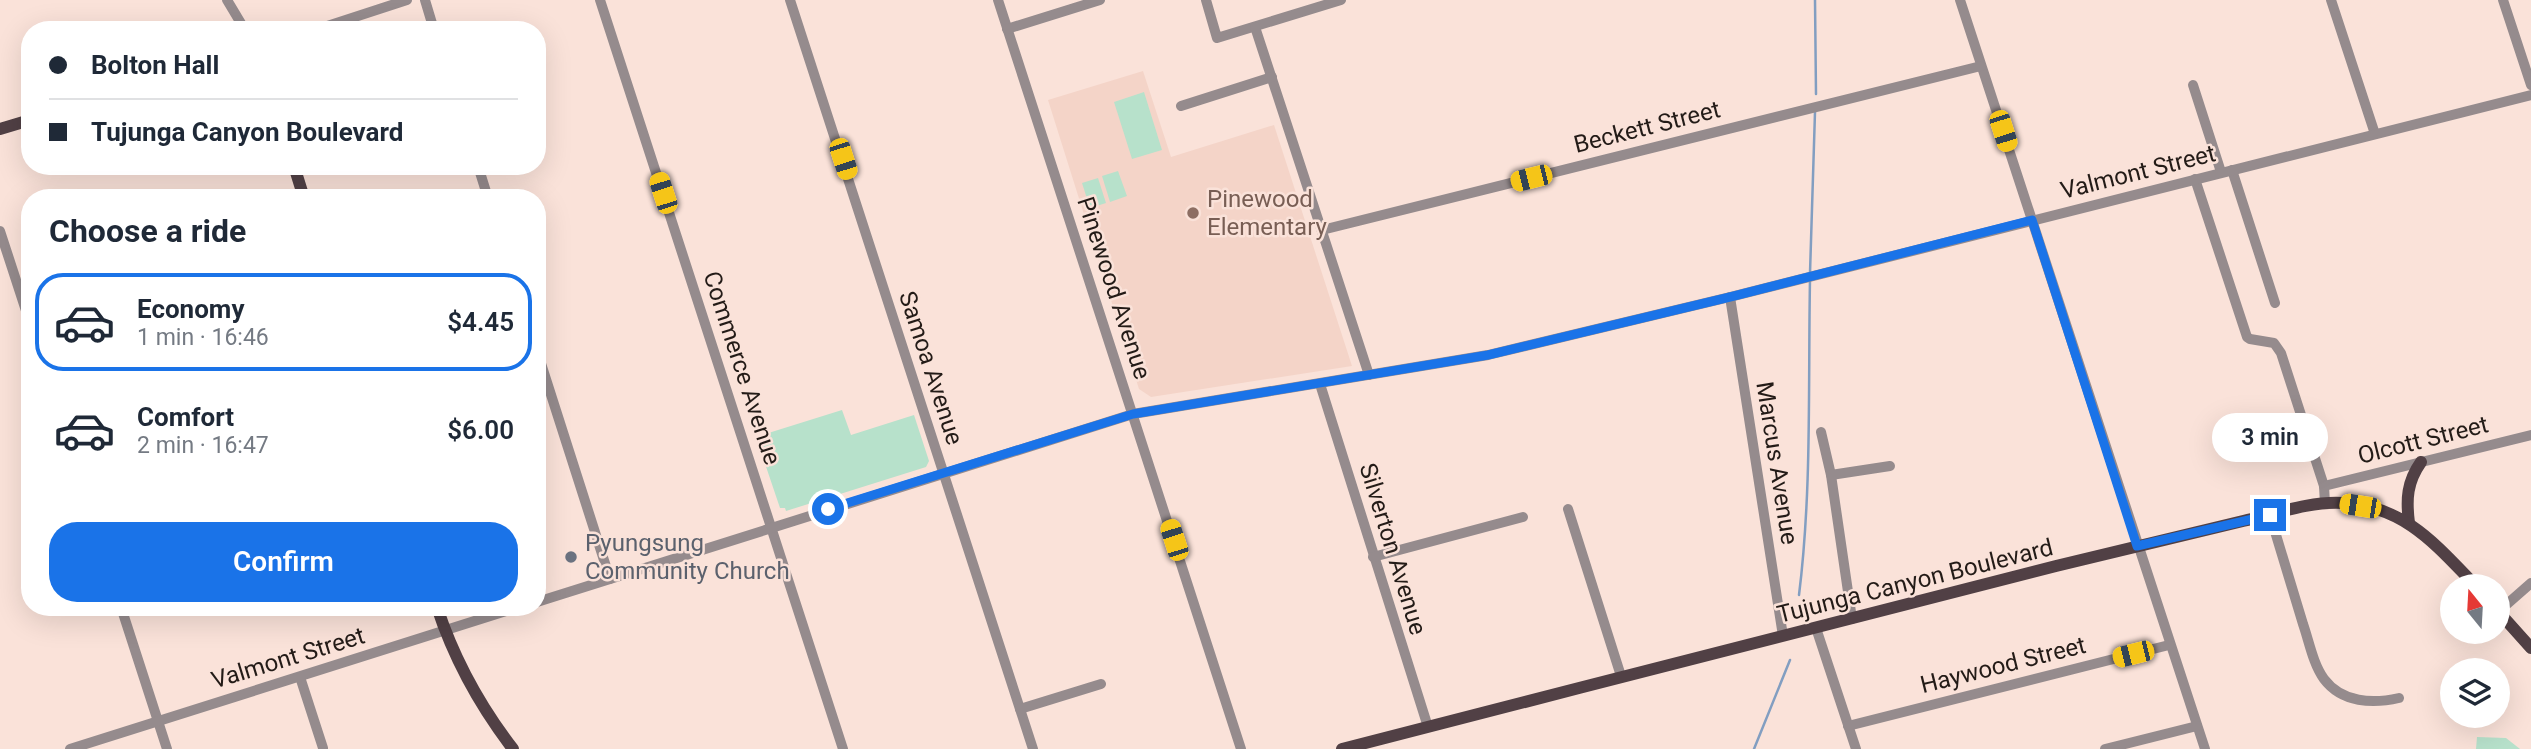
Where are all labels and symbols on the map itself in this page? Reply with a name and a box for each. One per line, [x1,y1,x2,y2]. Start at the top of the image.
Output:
street label: Beckett Street [1571,95,1723,159]
car [1987,108,2020,154]
car [827,136,860,182]
street label: Valmont Street [2058,139,2219,205]
car [1509,163,1554,193]
car [647,170,680,216]
place label: Pinewood Elementary [1207,185,1327,241]
street label: Pinewood Avenue [1071,193,1157,383]
marker: Pinewood Elementary [1185,205,1201,221]
street label: Commerce Avenue [698,268,786,468]
street label: Samoa Avenue [893,288,969,448]
street label: Marcus Avenue [1750,380,1804,546]
street label: Olcott Street [2355,410,2491,470]
callout: 3 min [2212,414,2328,462]
street label: Silverton Avenue [1354,460,1432,638]
car [2338,492,2383,520]
route start [812,493,844,525]
route end [2254,499,2286,531]
car [1158,517,1191,563]
place label: Pyungsung Community Church [585,529,790,585]
street label: Tujunga Canyon Boulevard [1774,533,2056,629]
marker: Pyungsung Community Church [563,549,579,565]
north arrow [2440,574,2510,644]
street label: Valmont Street [208,621,368,695]
street label: Haywood Street [1917,631,2089,699]
car [2111,639,2156,669]

